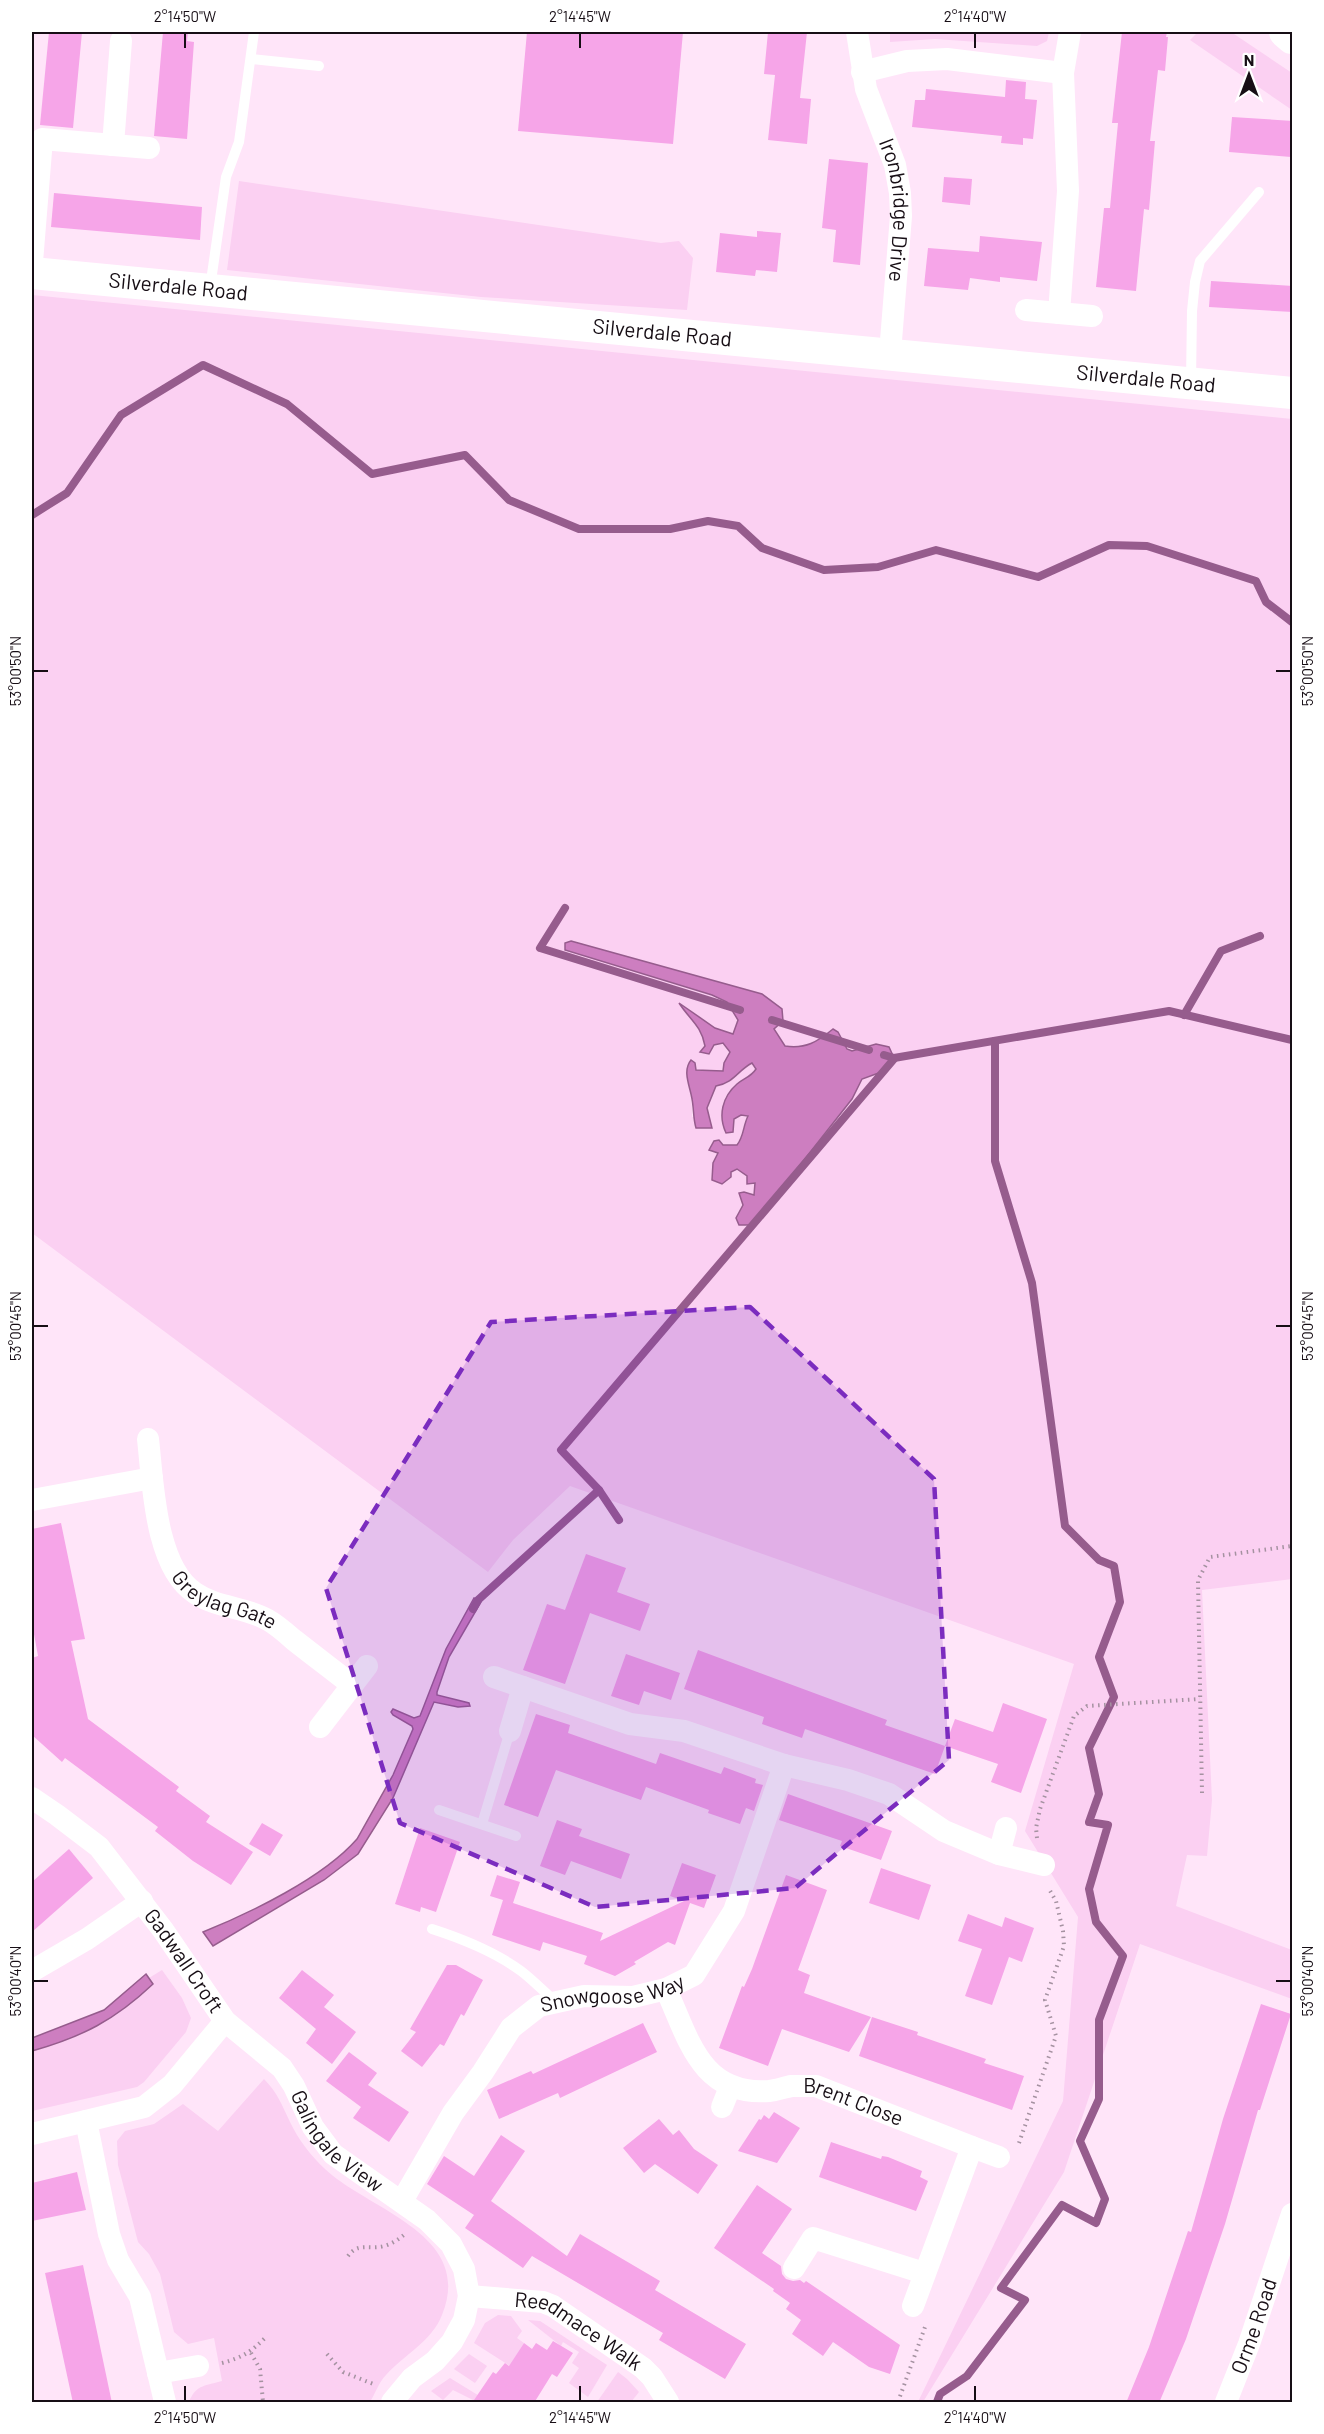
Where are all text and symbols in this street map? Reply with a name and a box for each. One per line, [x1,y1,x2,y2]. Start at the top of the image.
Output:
text: 2°14'50"W [154,7,216,25]
text: 2°14'45"W [549,7,611,25]
text: 2°14'40"W [944,7,1006,25]
north arrow [1219,45,1279,105]
text: N [1244,50,1254,69]
street label: Ironbridge Drive [875,134,915,283]
street label: Silverdale Road [108,266,249,305]
street label: Silverdale Road [592,312,733,351]
street label: Silverdale Road [1075,359,1217,397]
text: 53°00'50"N [6,636,24,706]
text: 53°00'50"N [1298,636,1316,706]
text: 53°00'45"N [6,1291,24,1361]
text: 53°00'45"N [1298,1291,1316,1361]
street label: Greylag Gate [167,1565,282,1634]
street label: Gadwall Croft [140,1903,230,2017]
text: 53°00'40"N [6,1946,24,2016]
text: 53°00'40"N [1298,1946,1316,2016]
street label: Snowgoose Way [537,1968,688,2016]
street label: Brent Close [803,2072,907,2130]
street label: Galingale View [287,2086,389,2196]
street label: Orme Road [1224,2275,1281,2377]
street label: Reedmace Walk [514,2286,648,2375]
text: 2°14'50"W [154,2408,216,2426]
text: 2°14'45"W [549,2408,611,2426]
text: 2°14'40"W [944,2408,1006,2426]

